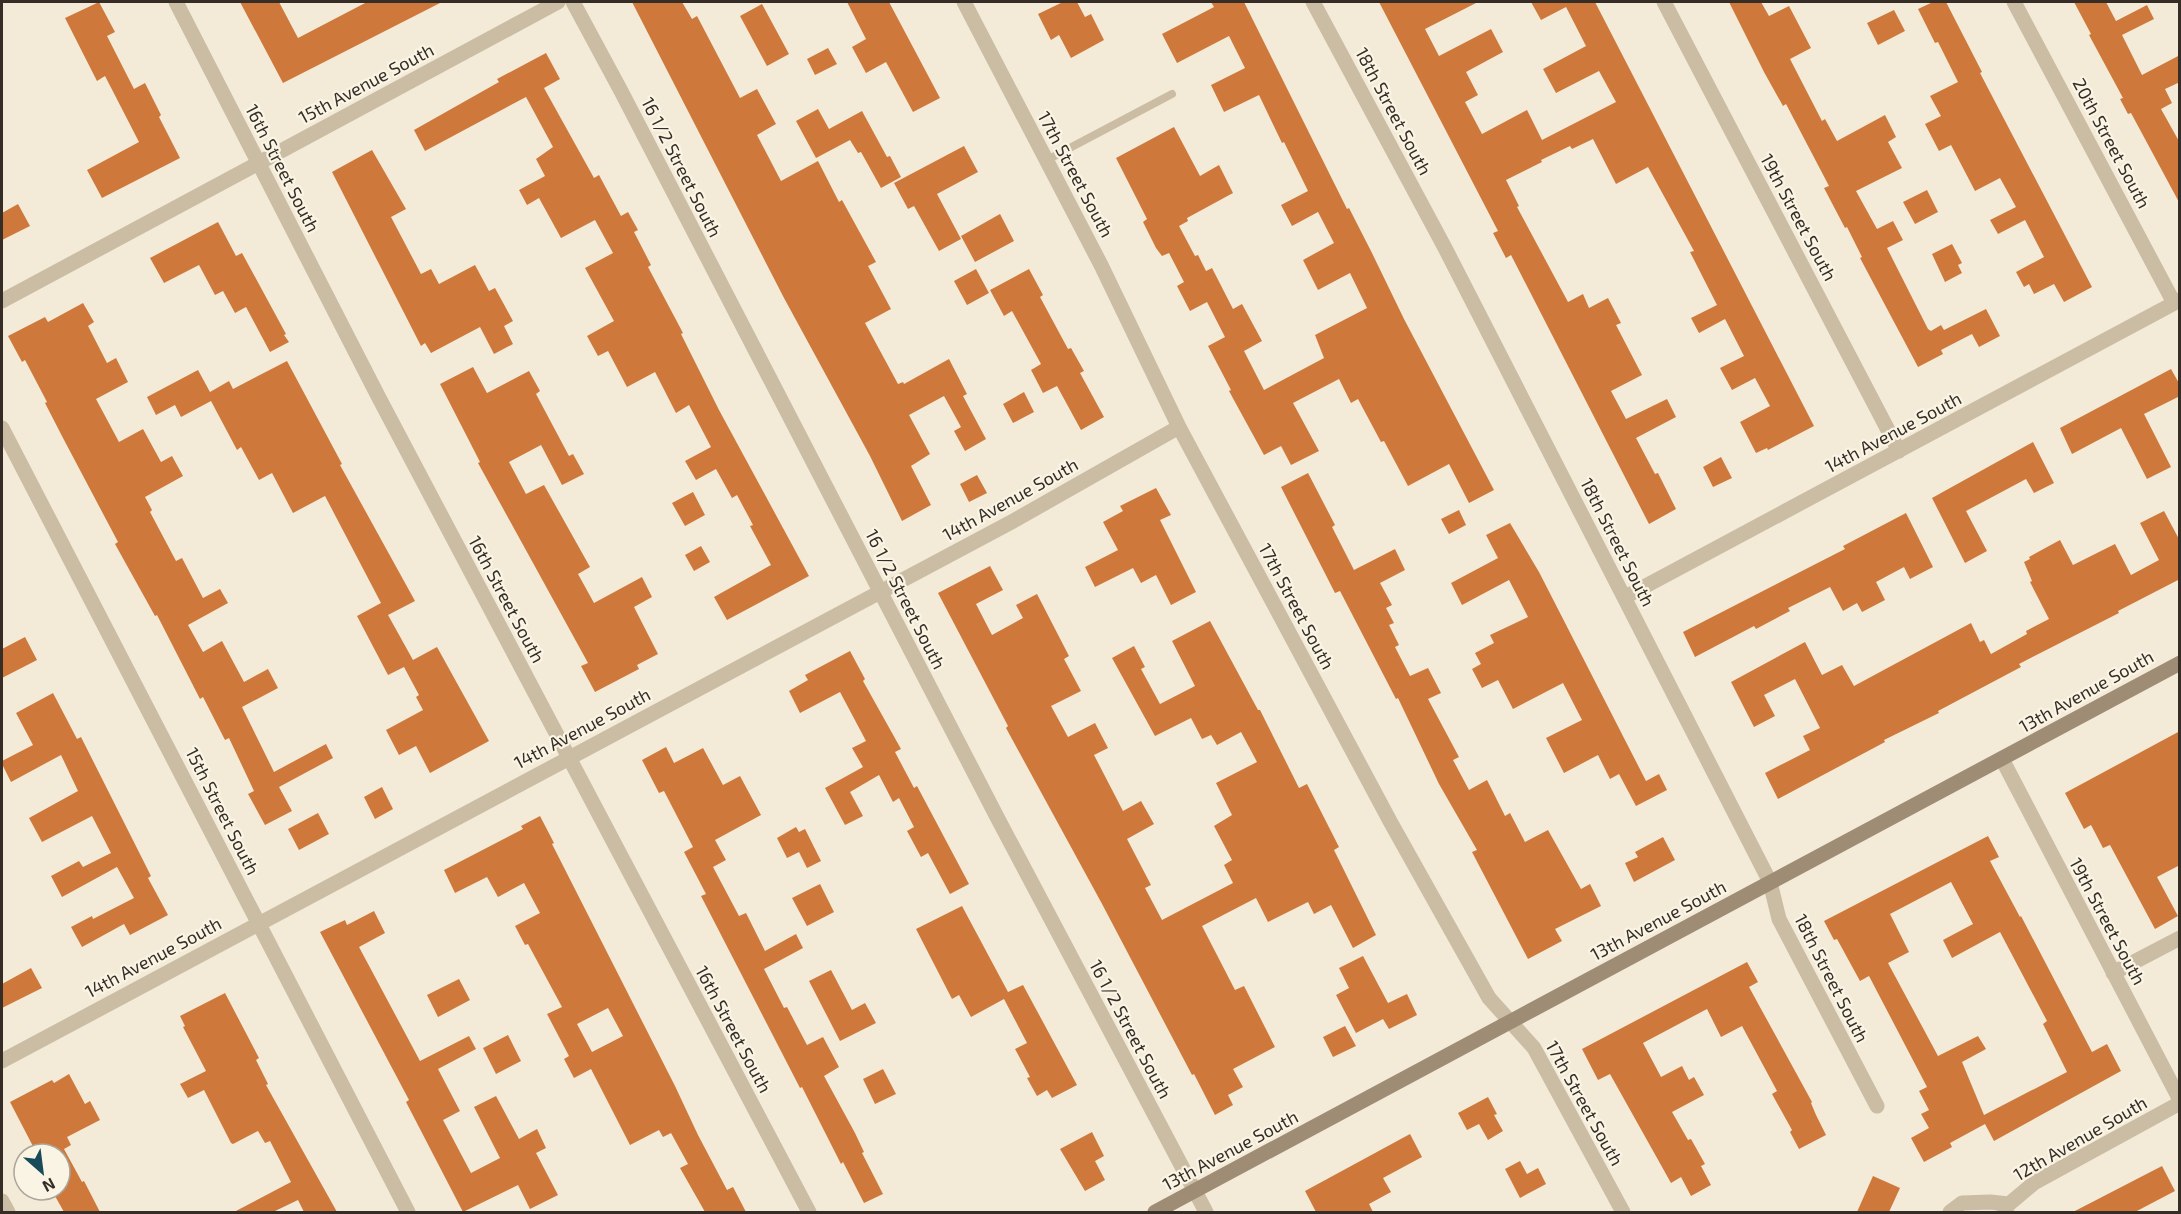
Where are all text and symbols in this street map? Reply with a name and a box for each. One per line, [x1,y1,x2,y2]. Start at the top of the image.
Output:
street label: 15th Avenue South [295,38,437,128]
street label: 18th Street South [1351,43,1437,179]
street label: 20th Street South [2068,74,2156,212]
street label: 16 1/2 Street South [637,93,727,241]
street label: 16th Street South [241,100,325,236]
street label: 17th Street South [1034,107,1118,241]
street label: 19th Street South [1756,150,1842,284]
street label: 14th Avenue South [1821,387,1965,477]
street label: 14th Avenue South [938,453,1082,545]
street label: 18th Street South [1576,474,1660,610]
street label: 16 1/2 Street South [861,525,951,673]
street label: 16th Street South [464,532,550,666]
street label: 17th Street South [1255,539,1339,673]
street label: 13th Avenue South [2015,645,2157,737]
street label: 14th Avenue South [510,683,654,773]
street label: 15th Street South [181,744,265,878]
street label: 19th Street South [2065,854,2151,988]
street label: 13th Avenue South [1586,875,1730,965]
street label: 18th Street South [1790,910,1874,1046]
street label: 14th Avenue South [81,912,225,1002]
street label: 16 1/2 Street South [1085,956,1177,1102]
street label: 16th Street South [691,962,777,1096]
street label: 17th Street South [1542,1037,1628,1169]
street label: 12th Avenue South [2009,1091,2151,1185]
street label: 13th Avenue South [1158,1105,1302,1195]
north arrow [12,1142,72,1202]
text: N [40,1175,59,1197]

